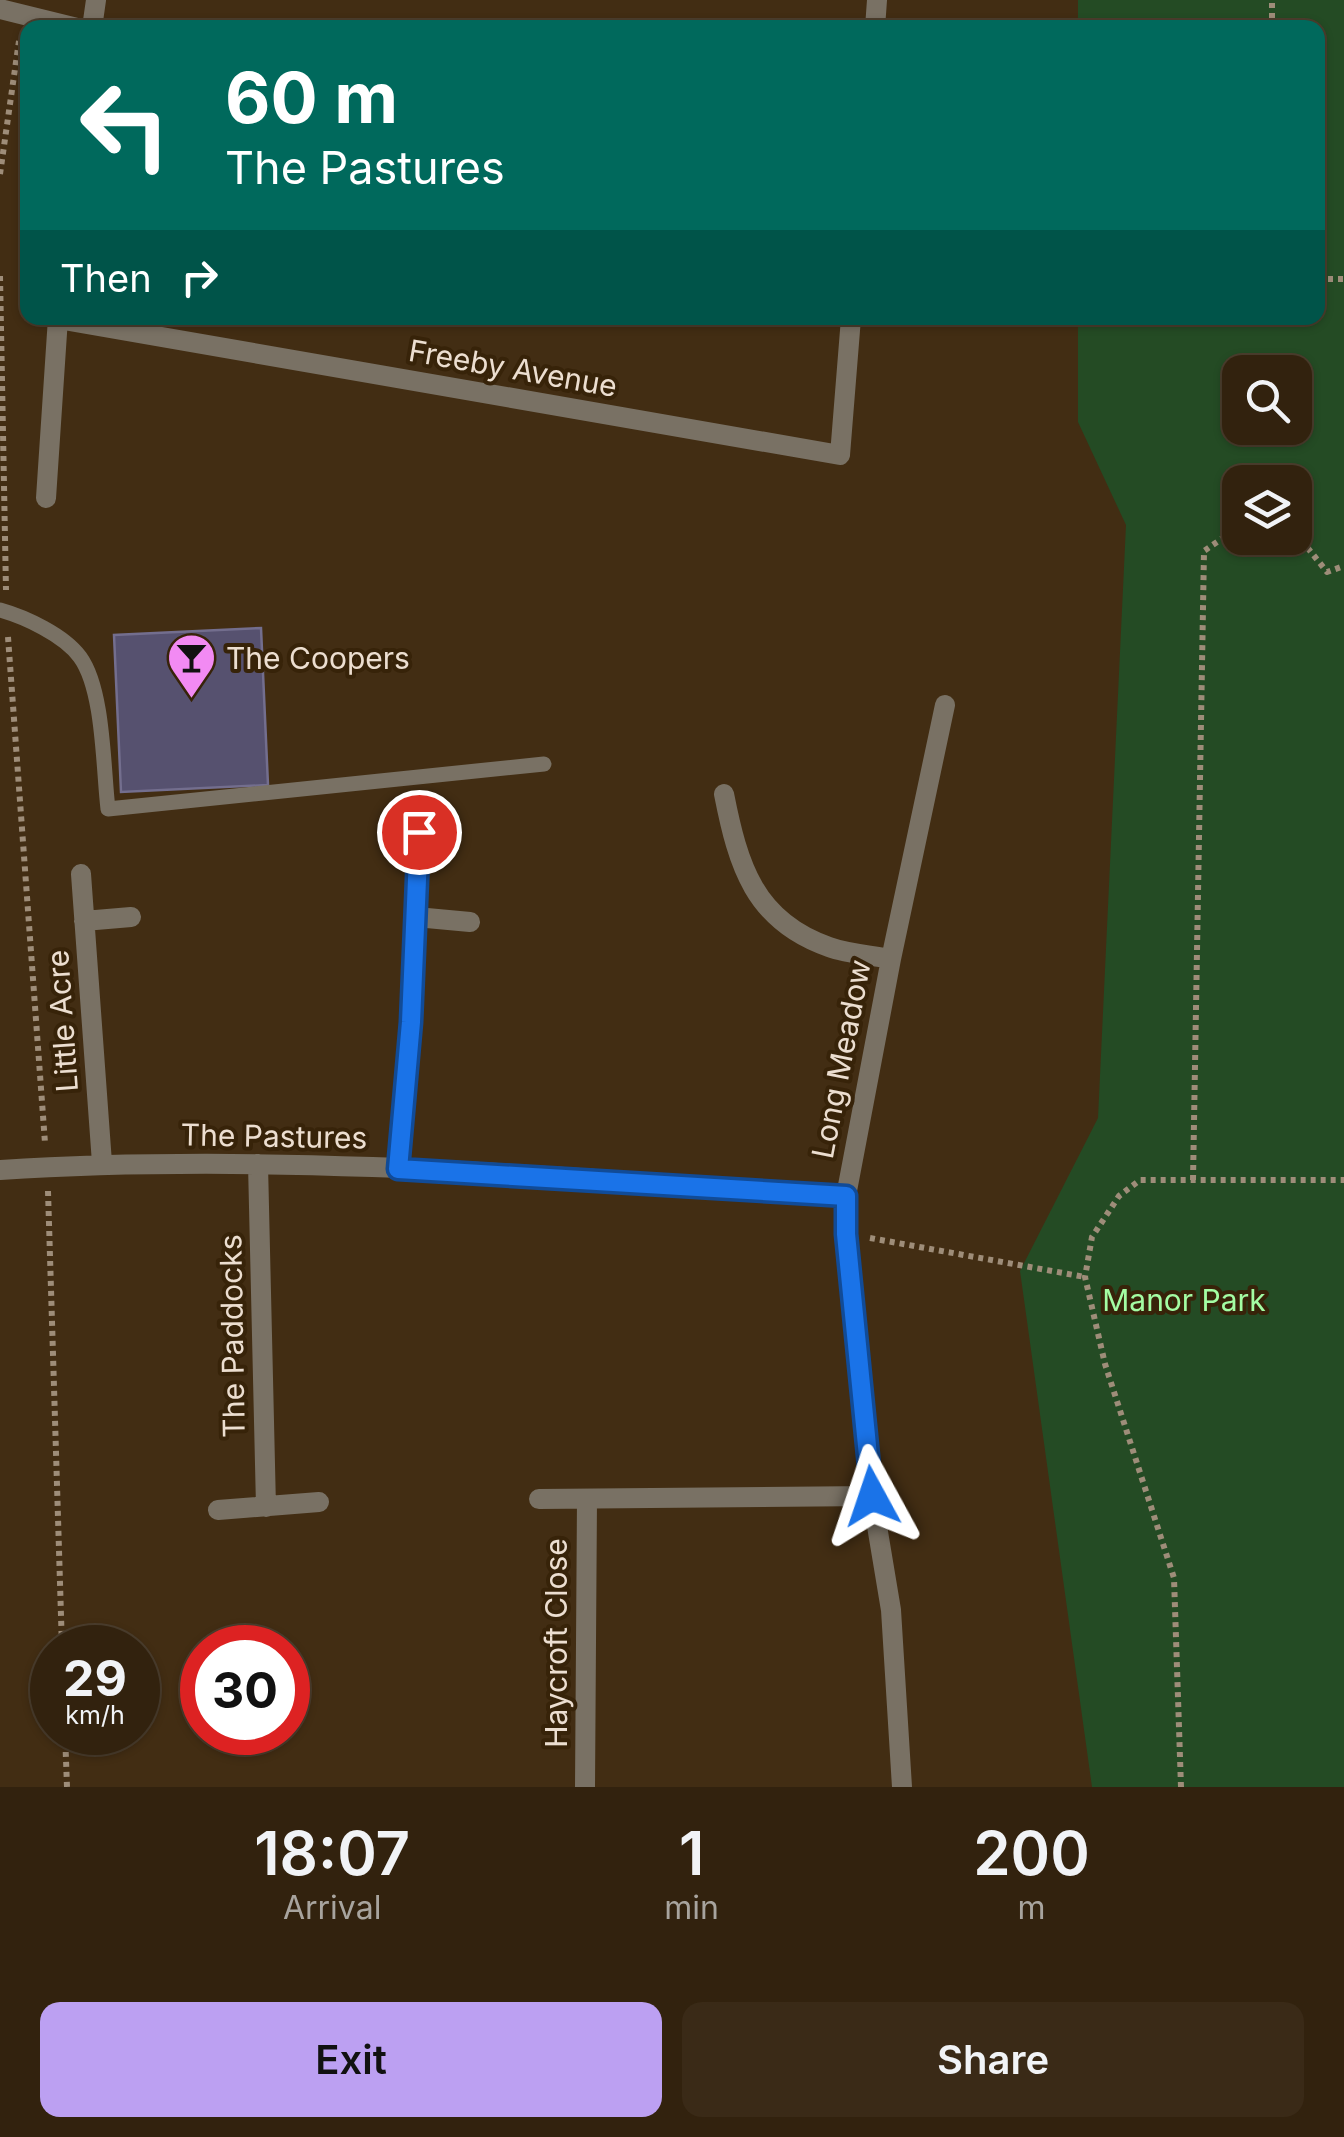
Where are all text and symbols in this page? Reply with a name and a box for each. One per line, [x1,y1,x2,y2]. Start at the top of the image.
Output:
text: 60 m [225,55,398,140]
icon: left [60,60,190,190]
text: The Pastures [225,140,505,195]
icon: right [172,250,227,305]
text: Then [60,255,152,301]
street label: Freeby Avenue [406,332,620,404]
map controls [1222,355,1312,555]
button: search [1222,355,1312,445]
button: layers [1222,465,1312,555]
bar icon: The Coopers [165,632,217,700]
place label: The Coopers [226,640,410,676]
pin [377,790,462,875]
icon: arrive [392,805,447,860]
street label: Little Acre [39,949,85,1093]
street label: Long Meadow [804,957,878,1161]
street label: The Pastures [180,1116,368,1156]
street label: The Paddocks [212,1234,252,1438]
park label: Manor Park [1102,1282,1266,1318]
position arrow [820,1444,924,1548]
street label: Haycroft Close [538,1538,574,1748]
speed limit sign: 30 [180,1625,310,1755]
text: 29 [63,1648,127,1708]
text: km/h [65,1700,125,1730]
text: 18:07 [254,1817,410,1889]
text: 1 [679,1817,704,1889]
text: 200 [973,1817,1090,1889]
text: Arrival [283,1888,381,1927]
text: min [664,1888,719,1927]
text: m [1017,1888,1046,1927]
button: Exit [40,2002,662,2117]
button: Share [682,2002,1304,2117]

